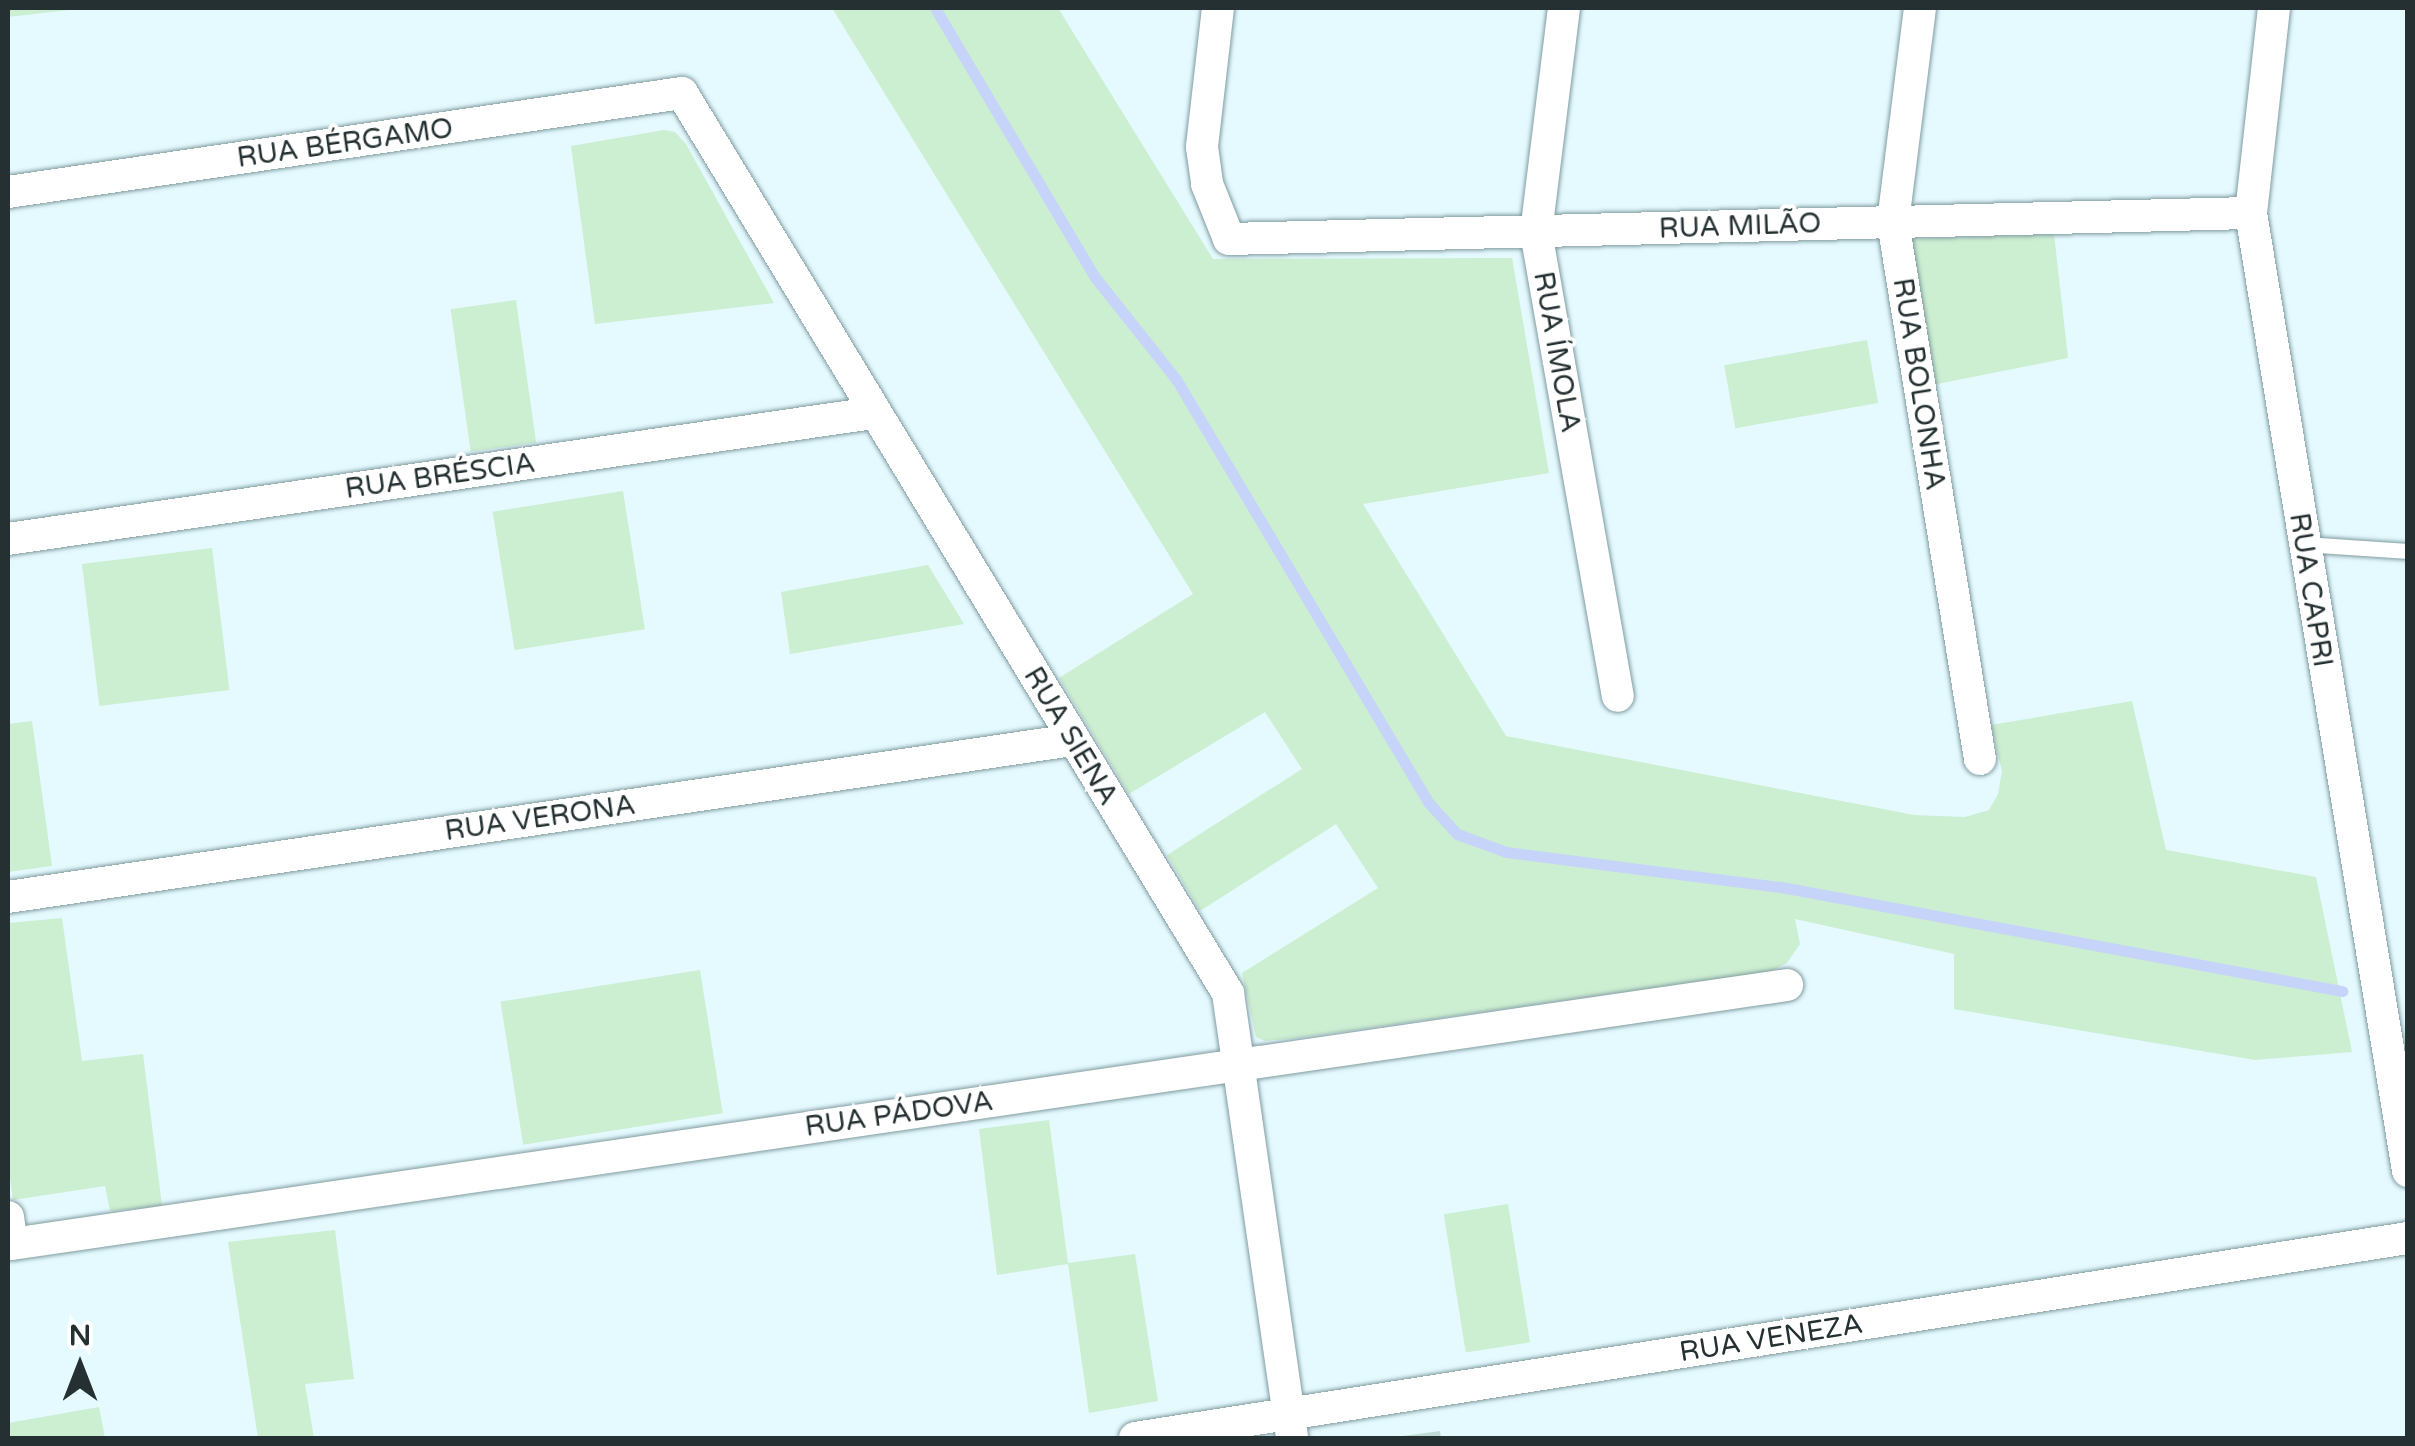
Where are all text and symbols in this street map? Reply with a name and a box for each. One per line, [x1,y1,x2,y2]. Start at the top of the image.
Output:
street label: RUA BÉRGAMO [235,111,455,175]
street label: RUA MILÃO [1658,206,1822,246]
street label: RUA ÍMOLA [1526,269,1588,435]
street label: RUA BOLONHA [1886,276,1952,492]
street label: RUA BRÉSCIA [343,446,537,506]
street label: RUA CAPRI [2282,510,2340,670]
street label: RUA SIENA [1017,661,1125,811]
street label: RUA VERONA [443,788,637,848]
street label: RUA PÁDOVA [803,1084,995,1144]
street label: RUA VENEZA [1677,1307,1865,1369]
north arrow [30,1316,130,1416]
text: N [69,1319,91,1353]

